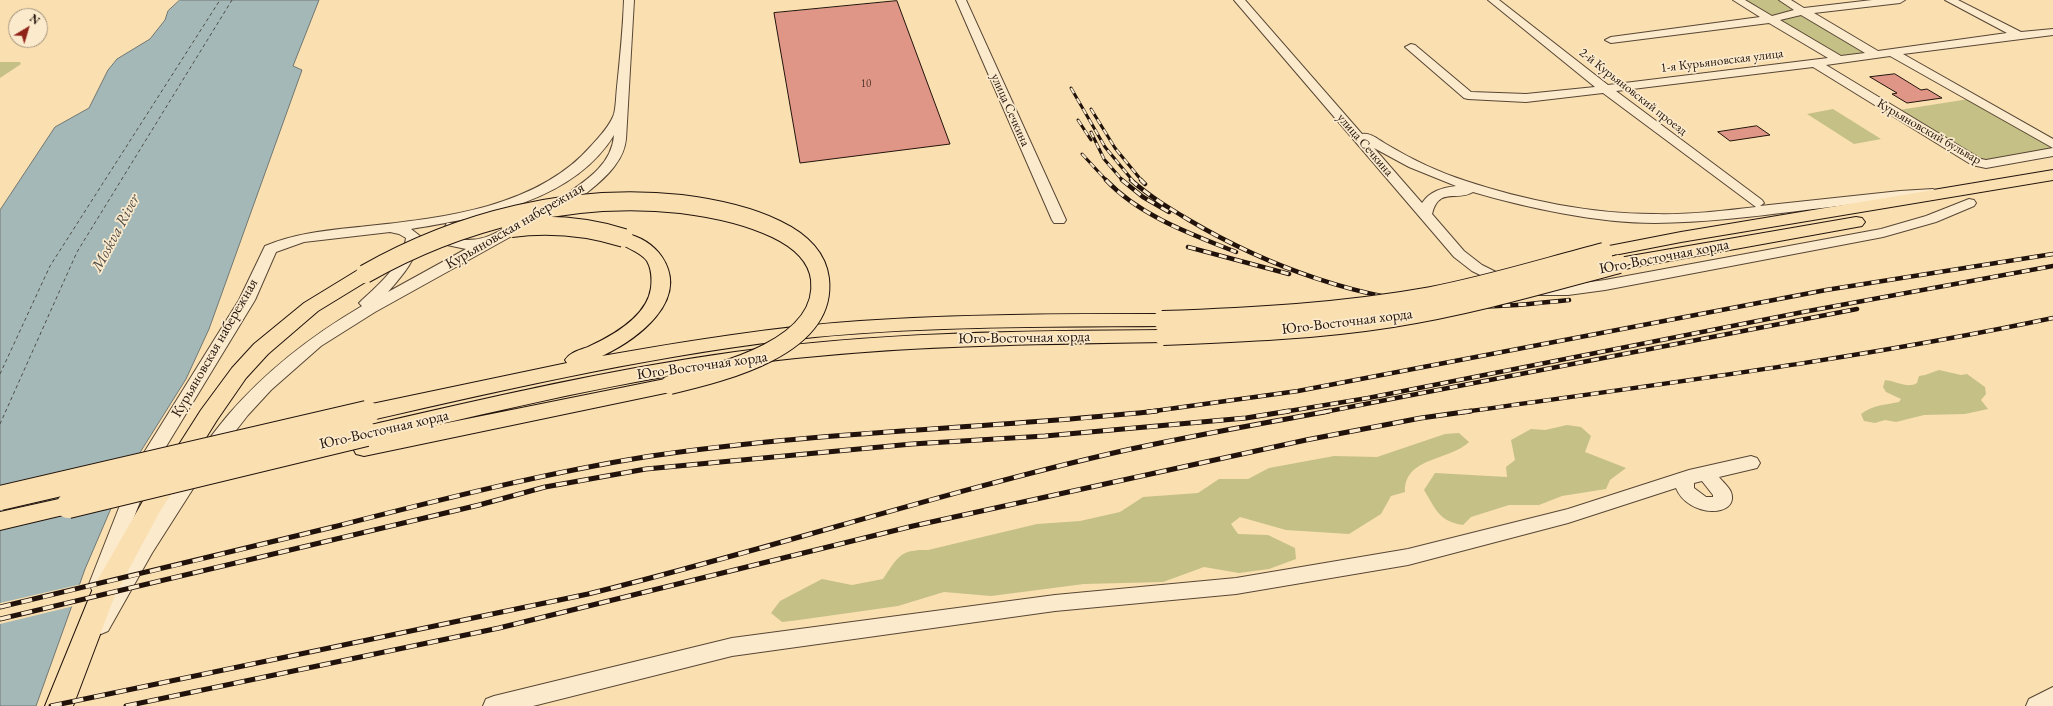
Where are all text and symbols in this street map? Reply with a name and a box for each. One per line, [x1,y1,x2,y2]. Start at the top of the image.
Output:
north arrow [8,8,48,48]
text: N [27,11,43,28]
street label: 2-й Курьяновский проезд [1576,45,1690,139]
street label: 1-я Курьяновская улица [1660,46,1784,76]
street label: улица Сечкина [987,71,1033,149]
house number: 10 [861,77,871,91]
street label: Курьяновский бульвар [1874,96,1984,168]
street label: улица Сечкина [1333,110,1397,180]
street label: Курьяновская набережная [442,179,588,273]
water label: Moskva River [88,191,144,275]
street label: Юго-Восточная хорда [1597,236,1731,278]
street label: Курьяновская набережная [168,275,262,421]
street label: Юго-Восточная хорда [1280,305,1414,339]
street label: Юго-Восточная хорда [958,328,1090,348]
street label: Юго-Восточная хорда [635,348,769,384]
street label: Юго-Восточная хорда [318,406,450,454]

